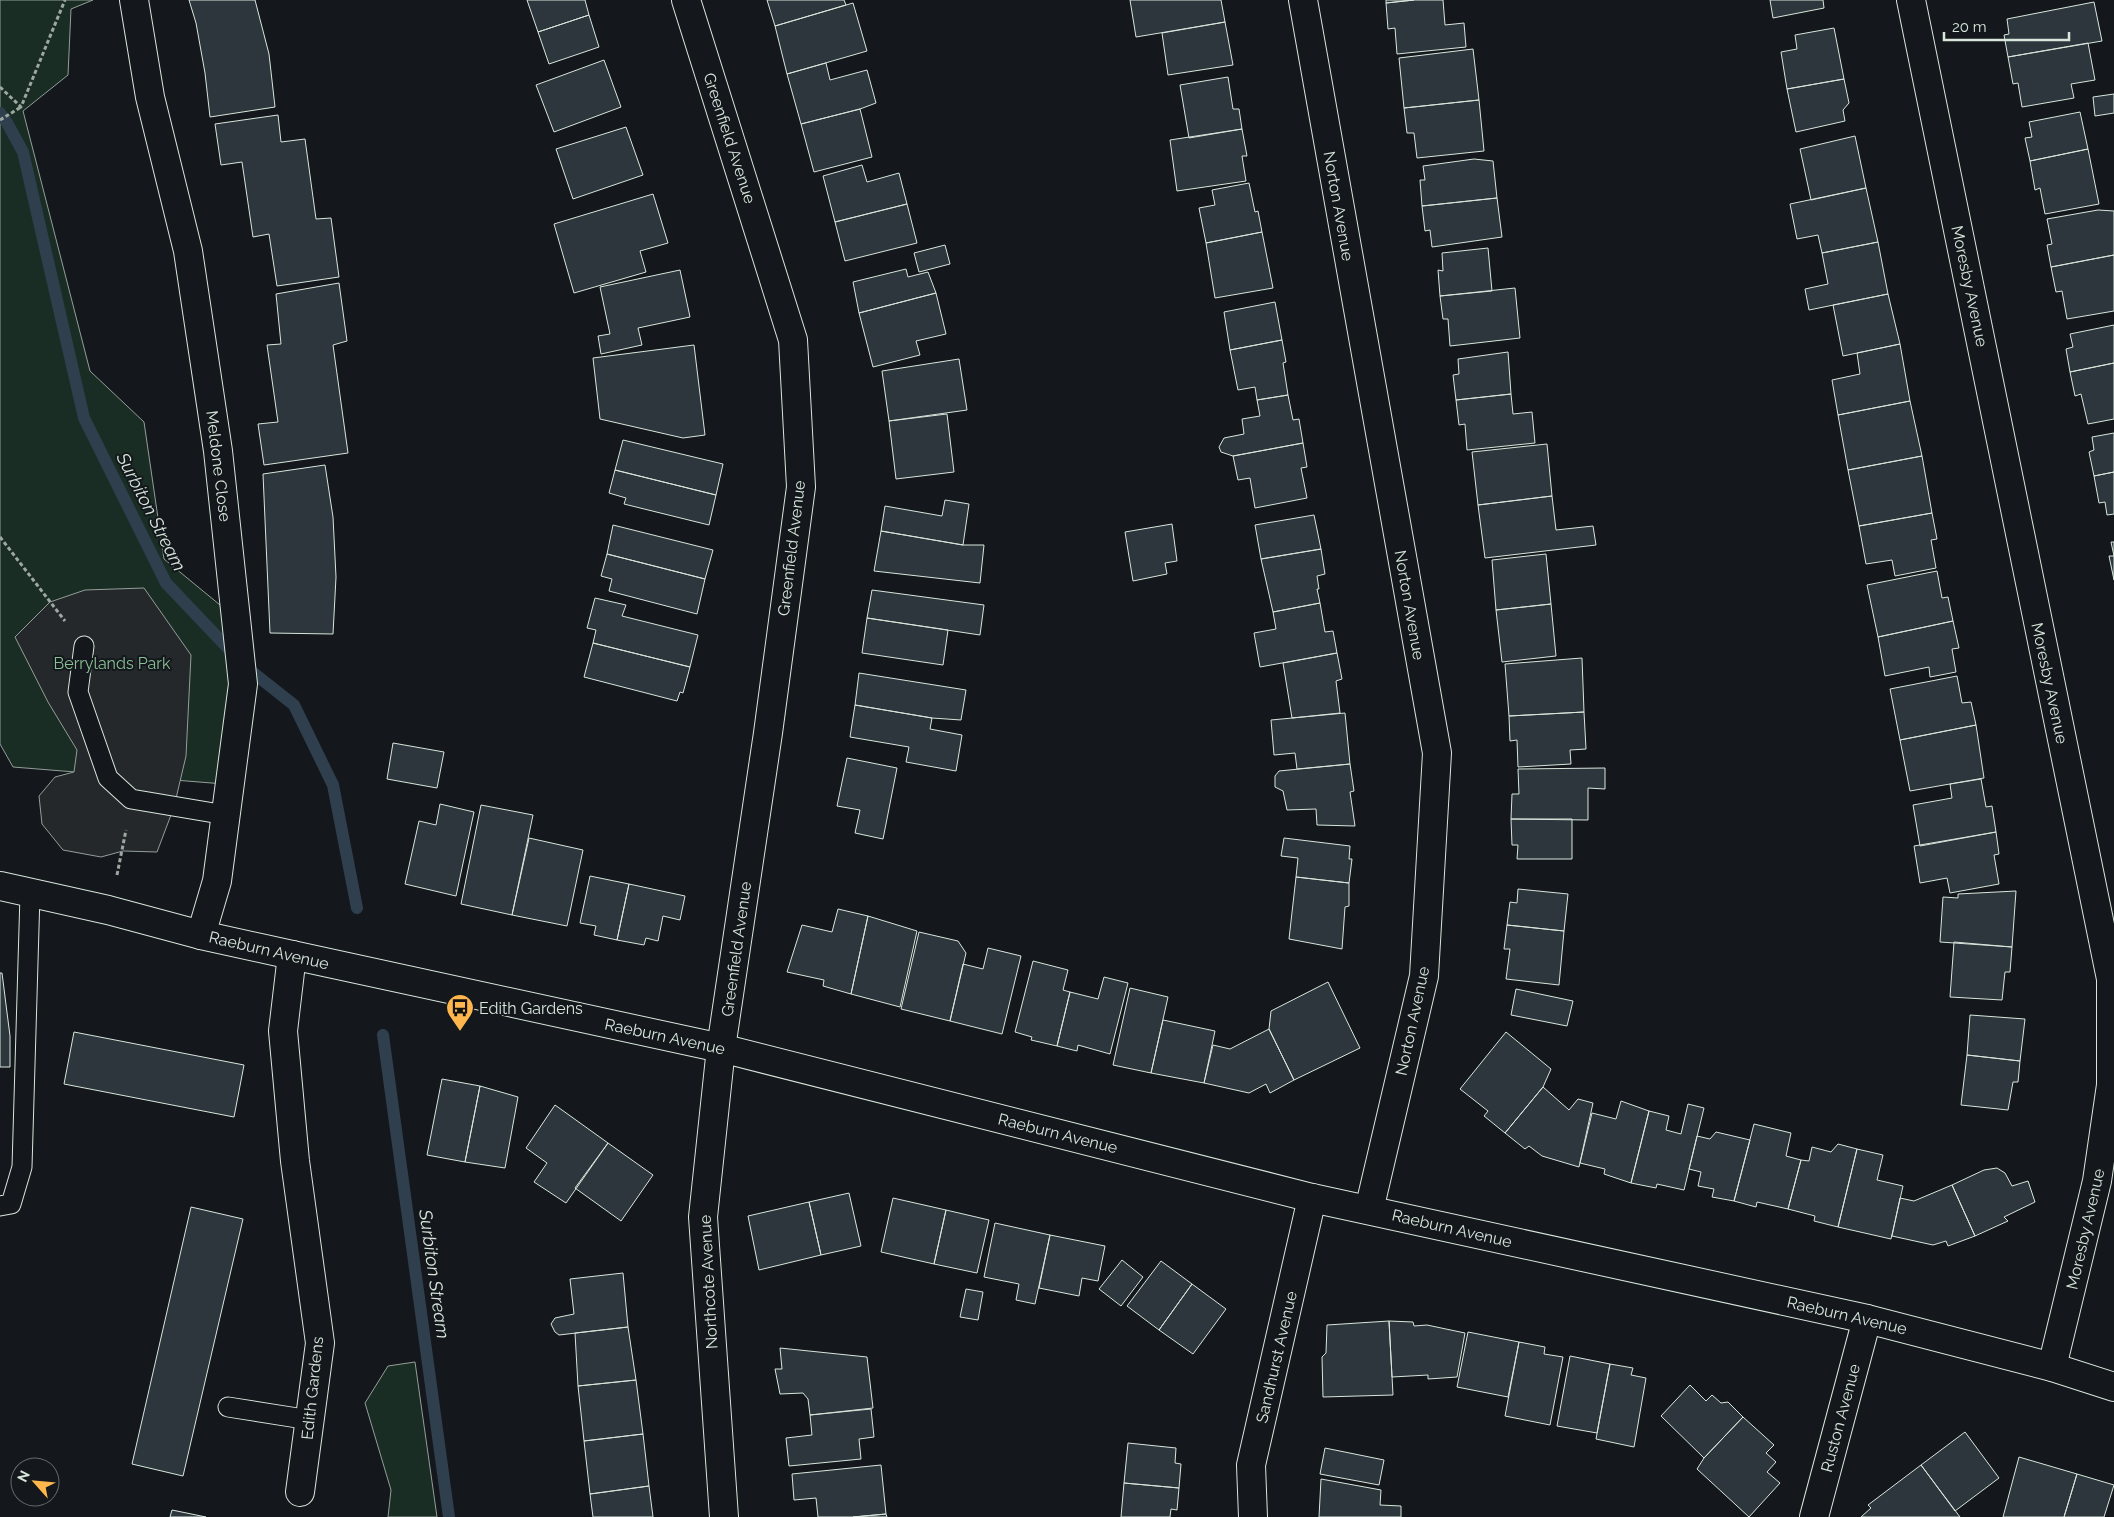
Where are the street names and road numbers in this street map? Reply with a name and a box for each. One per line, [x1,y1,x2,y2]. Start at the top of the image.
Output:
street label: Greenfield Avenue [699,70,760,206]
street label: Norton Avenue [1320,150,1358,262]
street label: Moresby Avenue [1947,224,1992,348]
street label: Meldone Close [202,409,235,523]
street label: Greenfield Avenue [774,479,809,617]
street label: Norton Avenue [1391,549,1429,661]
street label: Moresby Avenue [2027,621,2072,745]
street label: Greenfield Avenue [718,880,755,1018]
street label: Raeburn Avenue [207,927,331,974]
street label: Norton Avenue [1392,965,1433,1077]
street label: Raeburn Avenue [603,1014,727,1059]
street label: Raeburn Avenue [996,1109,1120,1158]
street label: Moresby Avenue [2062,1167,2109,1291]
street label: Raeburn Avenue [1390,1205,1514,1252]
street label: Northcote Avenue [695,1214,722,1350]
street label: Sandhurst Avenue [1252,1289,1301,1425]
street label: Raeburn Avenue [1785,1292,1909,1339]
street label: Edith Gardens [298,1335,327,1441]
street label: Ruston Avenue [1817,1362,1864,1474]

